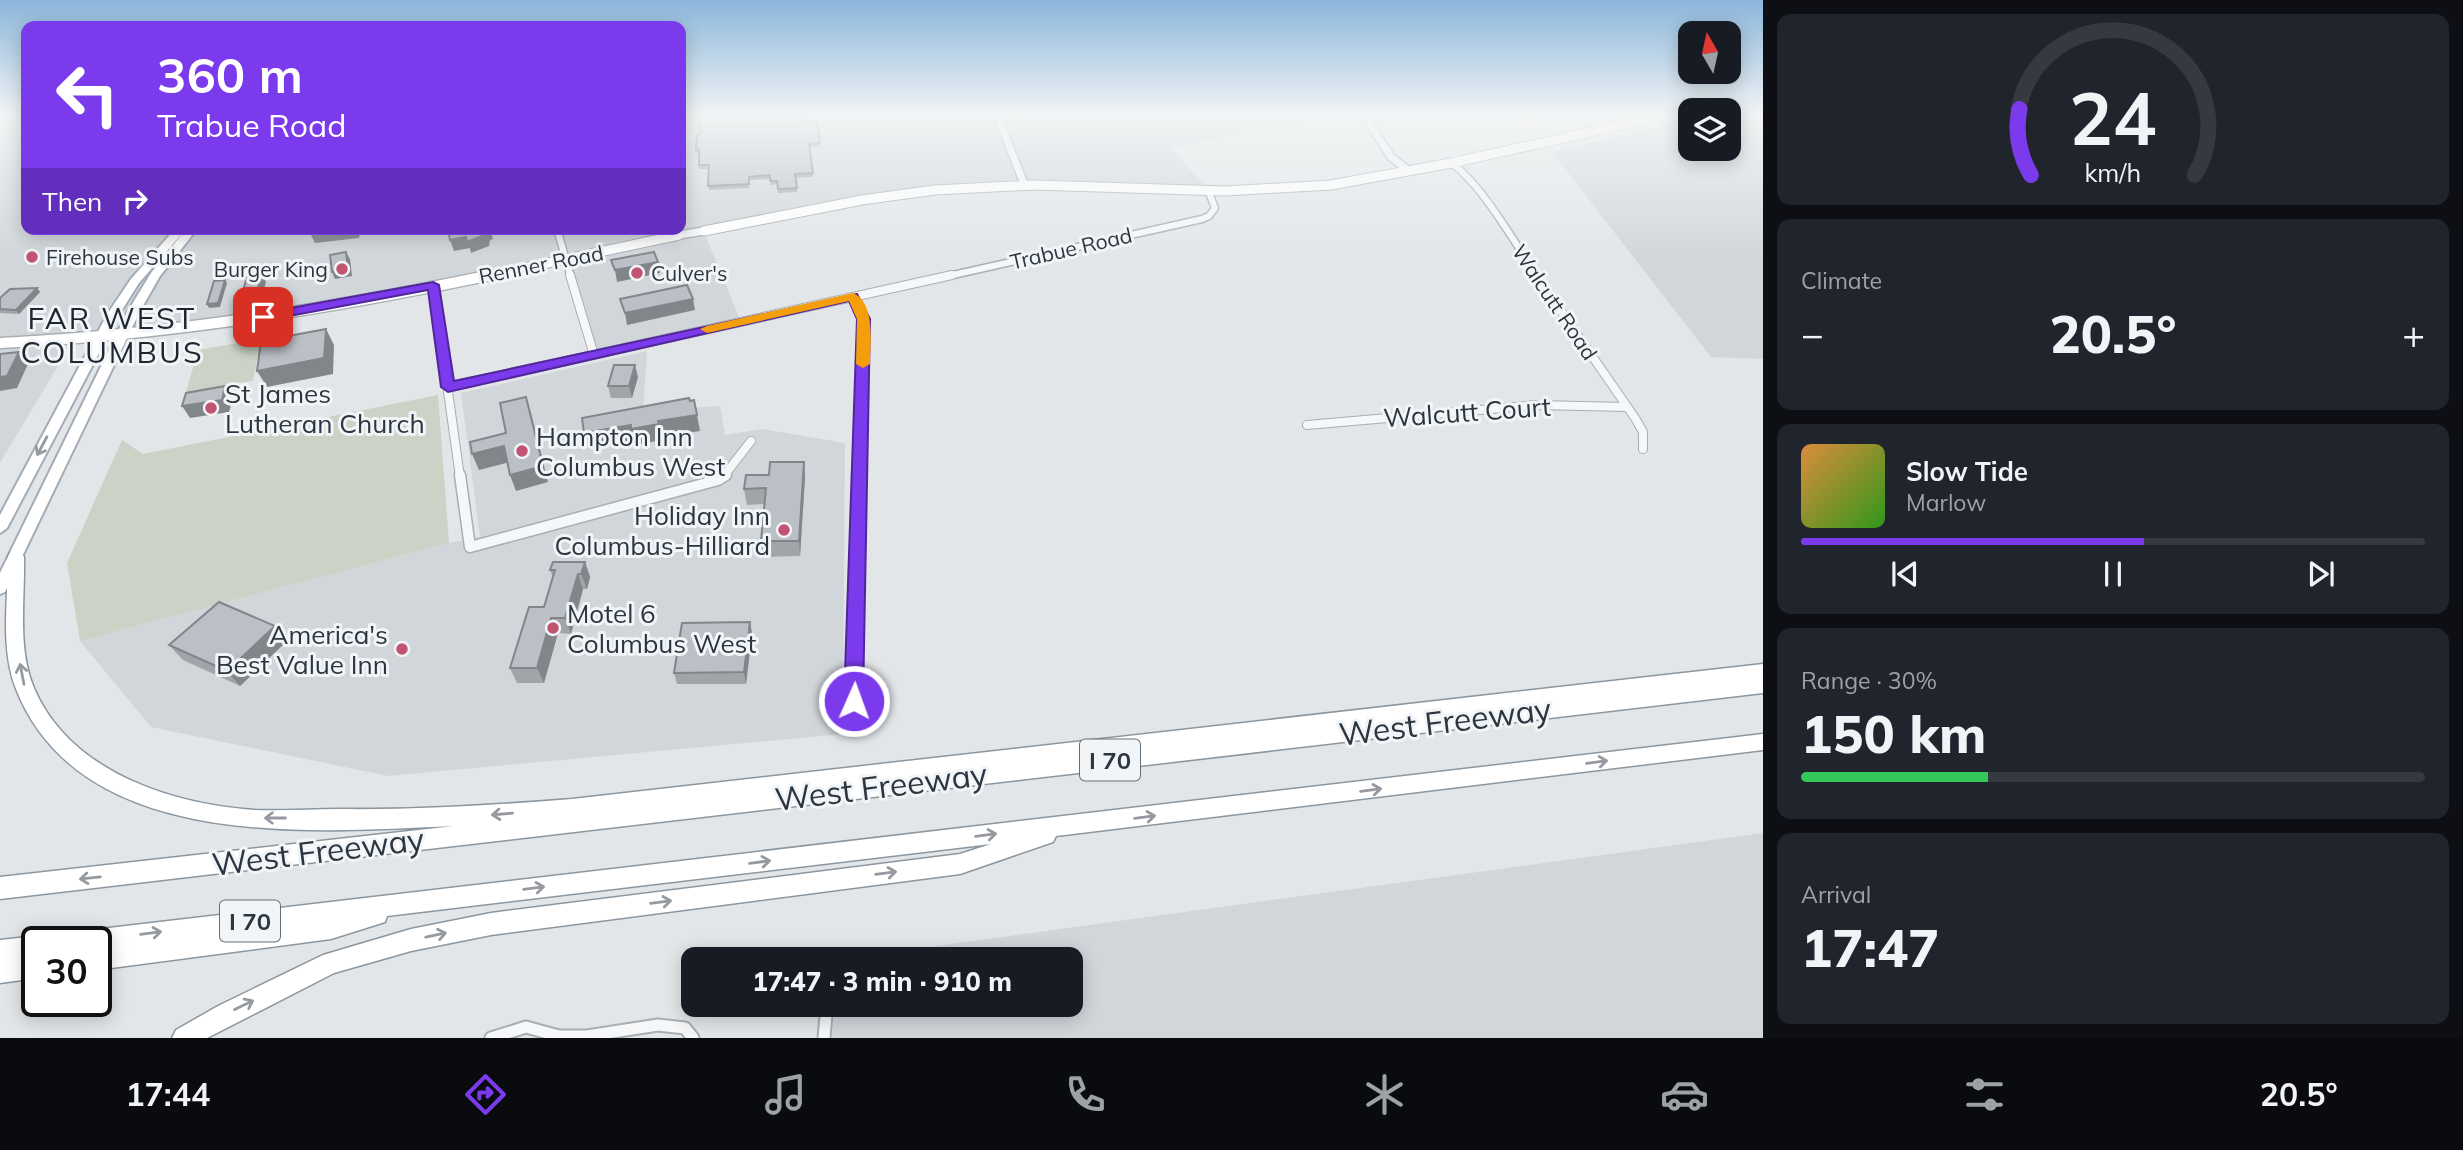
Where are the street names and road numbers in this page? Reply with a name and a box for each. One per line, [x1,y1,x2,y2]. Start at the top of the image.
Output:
street label: Trabue Road [1008,221,1134,275]
street label: Renner Road [477,239,605,289]
street label: Walcutt Road [1507,239,1603,365]
street label: Walcutt Court [1382,390,1552,434]
street label: West Freeway [1337,688,1553,754]
road number: I 70 [1080,740,1140,780]
street label: West Freeway [773,753,989,819]
street label: West Freeway [210,818,426,884]
road number: I 70 [220,901,280,942]

